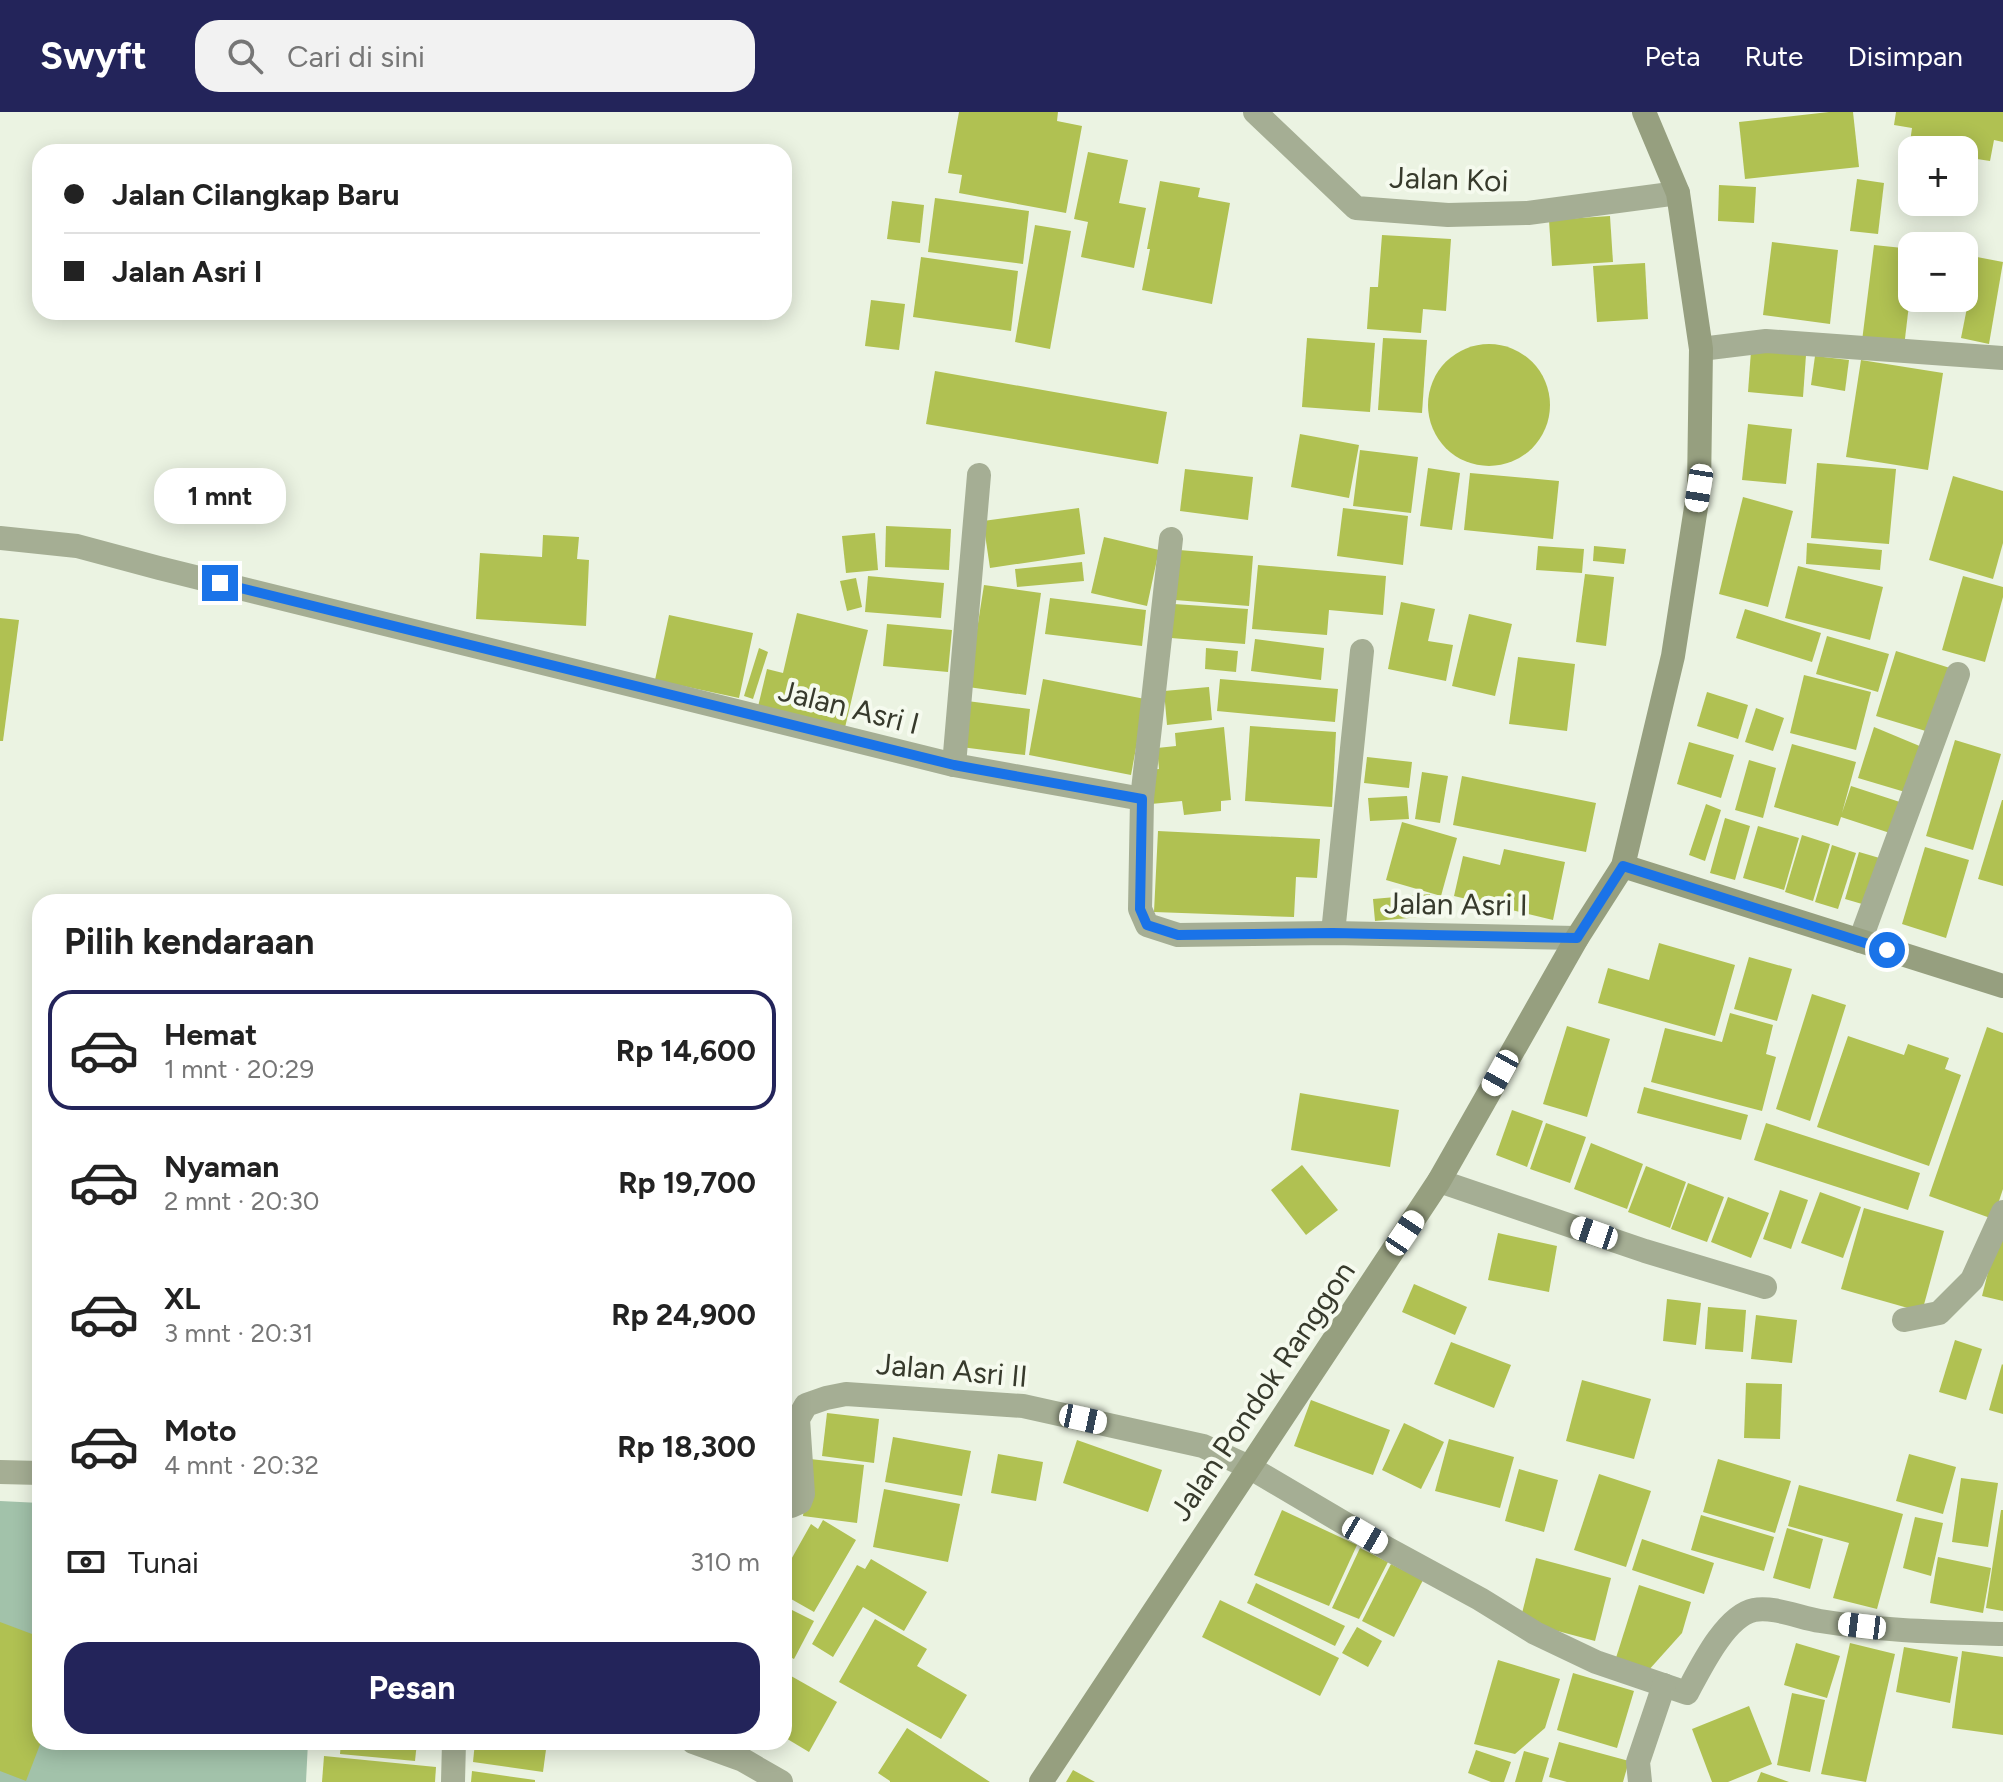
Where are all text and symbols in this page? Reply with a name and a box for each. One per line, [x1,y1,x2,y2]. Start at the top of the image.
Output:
search box [195,20,755,92]
text: Swyft [40,33,147,79]
icon: search [223,34,267,78]
text: Cari di sini [287,38,425,75]
text: Peta [1644,39,1700,73]
text: Rute [1744,39,1803,73]
text: Disimpan [1847,39,1963,73]
map controls [1898,136,1978,312]
button: + [1898,136,1978,216]
street label: Jalan Koi [1389,158,1509,200]
text: Jalan Cilangkap Baru [112,176,399,213]
button: − [1898,232,1978,312]
text: Jalan Asri I [112,253,263,290]
car [1683,462,1715,514]
callout: 1 mnt [154,467,286,523]
text: 1 mnt [187,480,253,512]
route end [202,565,238,601]
street label: Jalan Asri I [775,672,923,742]
street label: Jalan Asri I [1384,884,1528,924]
text: Pilih kendaraan [64,920,314,963]
route start [1869,932,1905,968]
icon: car [68,1014,140,1086]
text: Hemat [164,1016,257,1053]
text: Rp 14,600 [616,1032,756,1069]
car [1478,1046,1522,1100]
text: 1 mnt · 20:29 [164,1053,314,1085]
icon: car [68,1146,140,1218]
text: Nyaman [164,1148,279,1185]
text: Rp 19,700 [618,1164,756,1201]
text: 2 mnt · 20:30 [164,1185,319,1217]
car [1382,1206,1428,1260]
car [1567,1214,1621,1252]
street label: Jalan Pondok Ranggon [1161,1254,1363,1528]
icon: car [68,1278,140,1350]
text: XL [164,1280,200,1317]
text: Rp 24,900 [611,1296,756,1333]
text: 3 mnt · 20:31 [164,1317,313,1349]
street label: Jalan Asri II [875,1345,1029,1395]
car [1057,1402,1109,1436]
icon: car [68,1410,140,1482]
text: Moto [164,1412,236,1449]
text: Rp 18,300 [617,1428,756,1465]
text: 4 mnt · 20:32 [164,1449,319,1481]
car [1338,1513,1392,1557]
icon: cash [64,1540,108,1584]
text: Tunai [128,1544,199,1581]
text: 310 m [690,1546,760,1578]
car [1837,1611,1887,1641]
button: Pesan [64,1642,760,1734]

